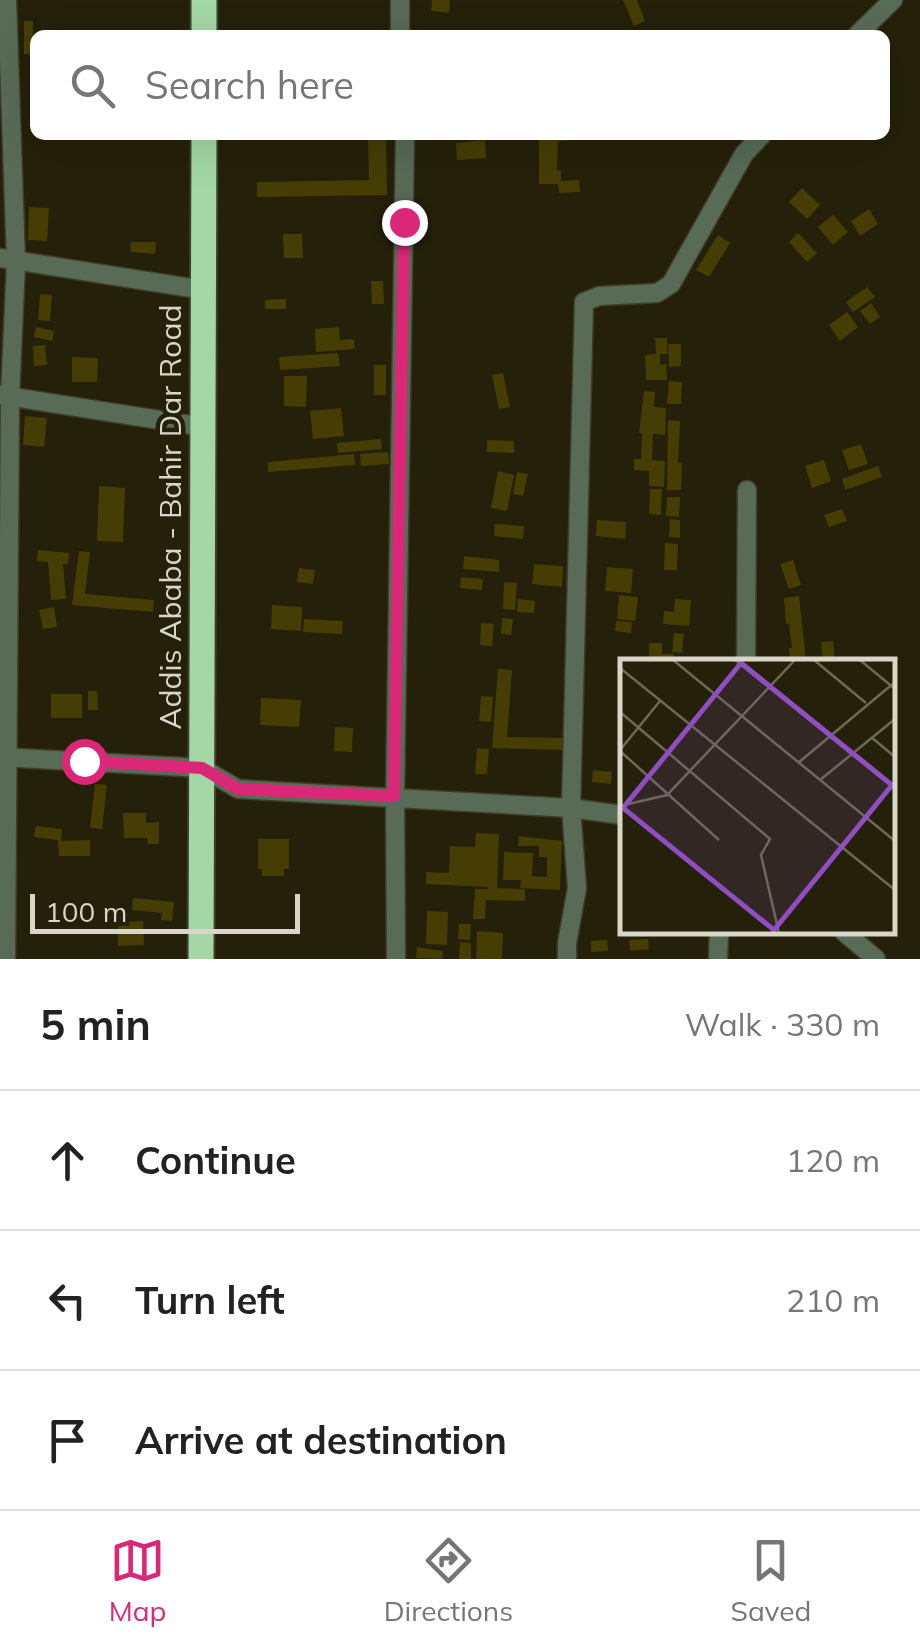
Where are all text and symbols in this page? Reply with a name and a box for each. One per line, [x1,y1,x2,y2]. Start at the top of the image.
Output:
search box [30,30,890,140]
icon: search [65,58,120,113]
text: Search here [145,61,354,109]
route end [382,200,428,246]
street label: Addis Ababa - Bahir Dar Road [151,305,189,729]
inset map [620,659,895,934]
route start [62,739,108,785]
scale bar [30,889,300,934]
text: 100 m [45,894,127,929]
text: 5 min [40,998,151,1051]
text: Walk · 330 m [685,1004,880,1044]
icon: ahead [40,1133,95,1188]
text: Continue [135,1136,296,1184]
text: 120 m [786,1140,880,1180]
icon: left [40,1273,95,1328]
text: Turn left [135,1276,285,1324]
text: 210 m [786,1280,880,1320]
icon: arrive [40,1413,95,1468]
text: Arrive at destination [135,1416,507,1464]
tab: Map [109,1533,166,1628]
tab: Directions [384,1533,513,1628]
tab: Saved [730,1533,811,1628]

